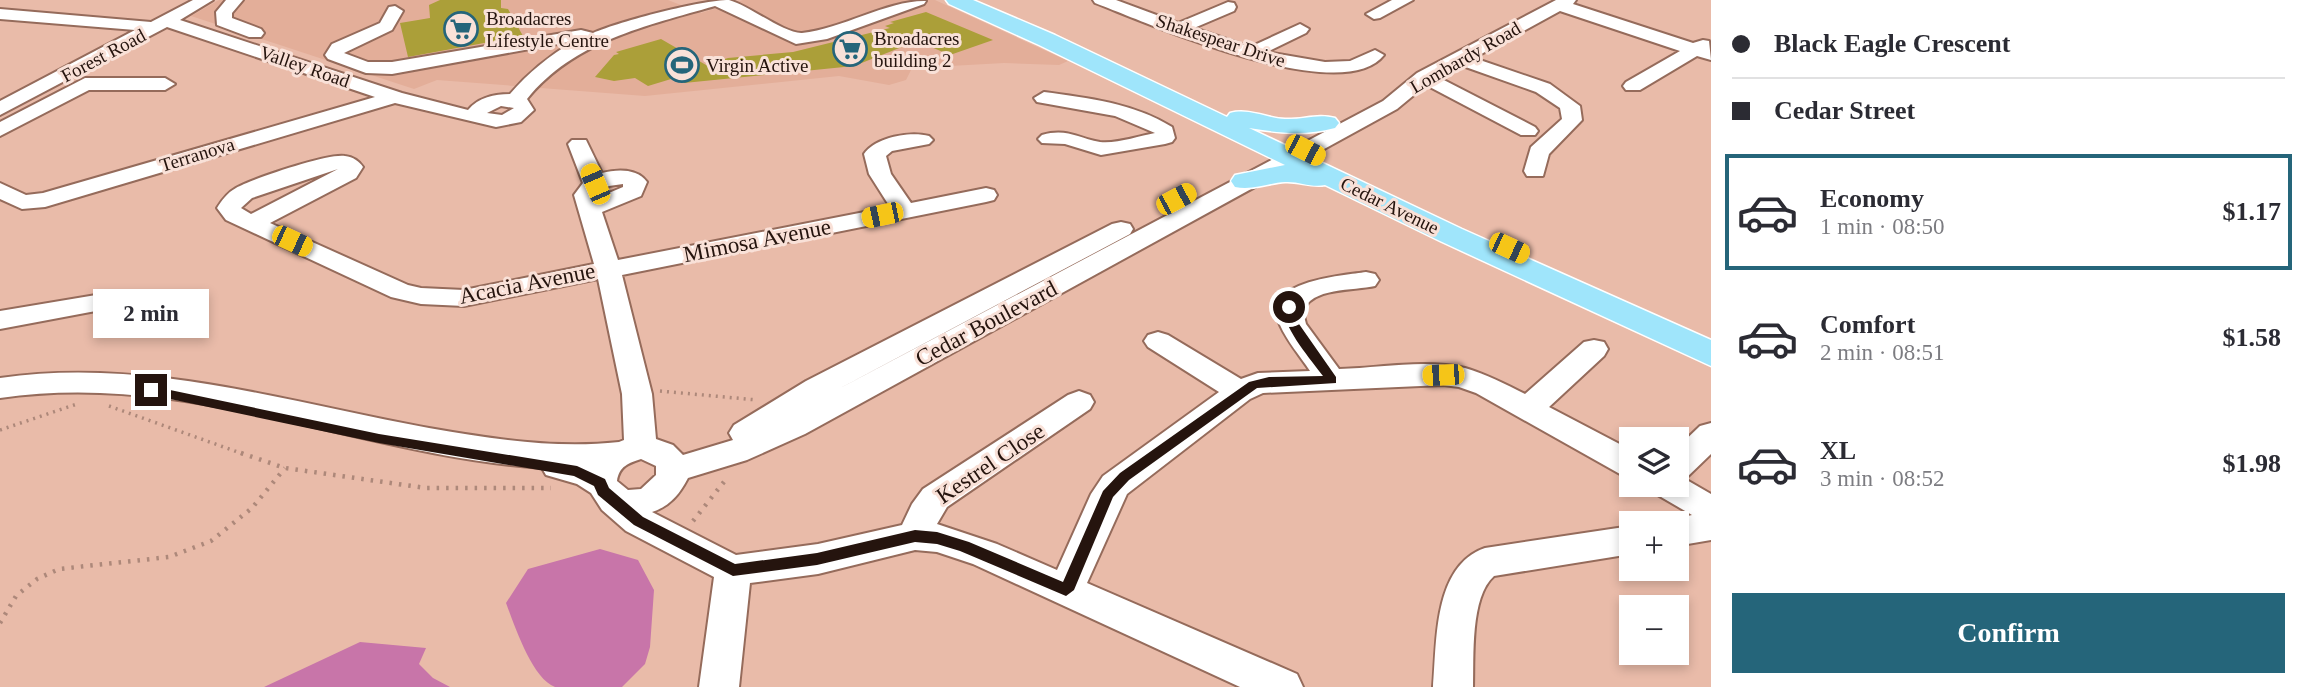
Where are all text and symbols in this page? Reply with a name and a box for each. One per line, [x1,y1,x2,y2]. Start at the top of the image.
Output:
place label: Broadacres Lifestyle Centre [486,8,609,51]
supermarket icon: Broadacres Lifestyle Centre [442,10,480,48]
street label: Shakespear Drive [1154,10,1288,71]
street label: Lombardy Road [1406,17,1525,98]
street label: Forest Road [58,24,149,86]
place label: Broadacres building 2 [874,28,959,71]
text: Black Eagle Crescent [1774,29,2010,58]
supermarket icon: Broadacres building 2 [831,30,869,68]
street label: Valley Road [257,41,353,92]
sports icon: Virgin Active [663,46,701,84]
place label: Virgin Active [706,55,808,76]
text: Cedar Street [1774,96,1915,125]
car [1282,131,1329,169]
street label: Terranova [157,133,237,176]
car [578,161,613,207]
street label: Cedar Avenue [1337,173,1442,238]
car [1153,180,1200,218]
icon: car [1736,181,1799,244]
text: Economy [1820,184,1924,213]
text: $1.17 [2223,197,2281,226]
car [860,200,905,230]
street label: Mimosa Avenue [681,214,833,267]
text: 1 min · 08:50 [1820,214,1945,239]
car [269,223,316,259]
car [1486,230,1533,266]
street label: Acacia Avenue [457,258,597,309]
street label: Cedar Boulevard [911,275,1062,371]
callout: 2 min [93,288,209,338]
route start [1273,291,1305,323]
text: 2 min [123,301,179,326]
icon: car [1736,307,1799,370]
text: Comfort [1820,310,1915,339]
text: $1.58 [2223,323,2281,352]
text: 2 min · 08:51 [1820,340,1945,365]
car [1422,364,1465,386]
route end [135,374,167,406]
street label: Kestrel Close [932,418,1049,509]
map controls [1619,427,1689,665]
button: layers [1619,427,1689,497]
icon: car [1736,433,1799,496]
text: XL [1820,436,1856,465]
text: $1.98 [2223,449,2281,478]
text: 3 min · 08:52 [1820,466,1945,491]
button: + [1619,511,1689,581]
button: Confirm [1732,593,2285,673]
button: − [1619,595,1689,665]

